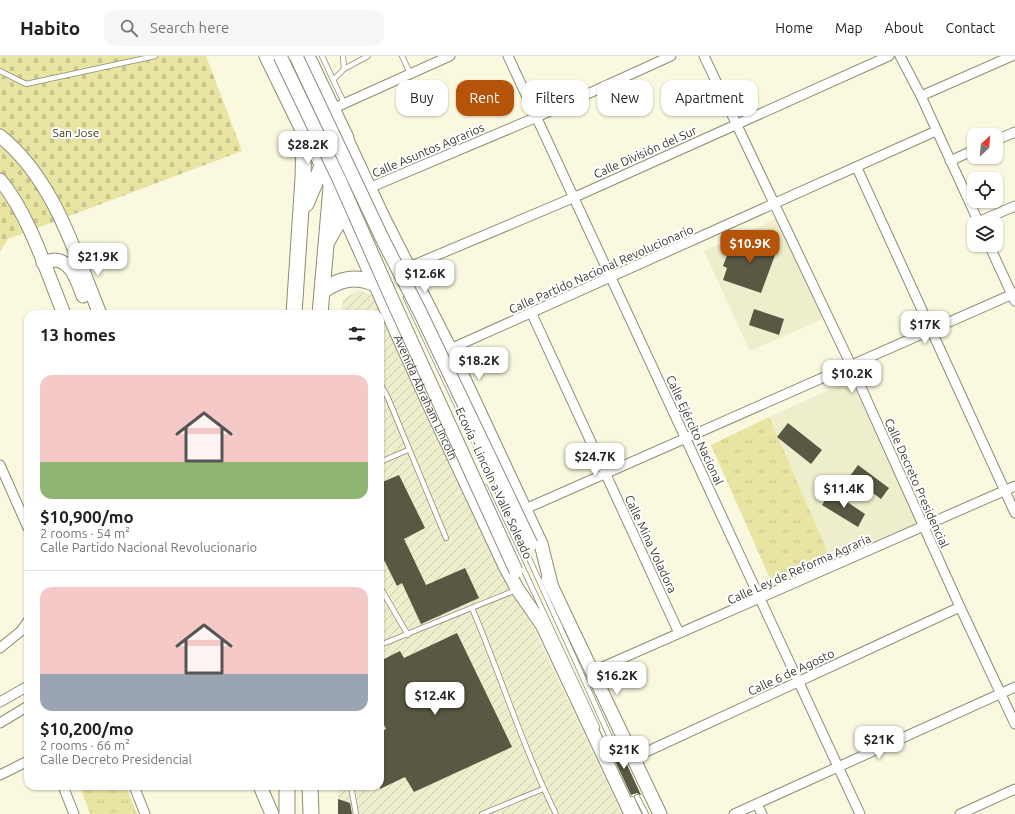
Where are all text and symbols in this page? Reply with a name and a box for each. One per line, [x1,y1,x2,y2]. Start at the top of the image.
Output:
search box [104,10,384,46]
text: Habito [20,17,80,39]
icon: search [118,17,140,39]
text: Search here [150,19,229,36]
text: Home [775,20,813,36]
text: Map [835,20,863,36]
text: About [885,20,924,36]
text: Contact [946,20,995,36]
chip: Buy [396,80,448,116]
chip: Rent [456,80,514,116]
chip: Filters [522,80,589,116]
chip: New [597,80,653,116]
chip: Apartment [661,80,758,116]
street label: Calle Asuntos Agrarios [370,120,486,180]
street label: Calle División del Sur [592,123,699,181]
park label: San Jose [53,126,99,139]
north arrow [967,128,1003,164]
map controls [967,128,1003,252]
pin: $28.2K [275,131,341,165]
text: $28.2K [287,137,329,151]
button: locate [967,172,1003,208]
button: layers [967,216,1003,252]
street label: Calle Partido Nacional Revolucionario [507,222,695,316]
pin: $10.9K [717,230,783,264]
text: $10.9K [729,236,771,250]
pin: $21.9K [65,243,131,277]
text: $21.9K [77,249,119,263]
pin: $12.6K [392,260,458,294]
text: $12.6K [404,266,446,280]
pin: $17K [901,311,949,345]
text: $17K [910,317,940,331]
icon: filters [346,323,368,345]
text: 13 homes [40,325,116,344]
street label: Avenida Abraham Lincoln [392,333,461,462]
pin: $18.2K [446,347,512,381]
text: $18.2K [458,353,500,367]
pin: $10.2K [819,360,885,394]
text: $10.2K [831,366,873,380]
street label: Calle Ejército Nacional [664,373,726,487]
icon: home [168,401,240,473]
street label: Ecovía - Lincoln a Valle Soleado [453,405,535,561]
street label: Calle Decreto Presidencial [883,416,951,550]
pin: $24.7K [562,443,628,477]
text: $24.7K [574,449,616,463]
pin: $11.4K [811,475,877,509]
text: $11.4K [823,481,865,495]
street label: Calle Mina Voladora [623,493,679,595]
text: $10,900/mo [40,507,134,526]
text: 2 rooms · 54 m² [40,526,130,540]
street label: Calle Ley de Reforma Agraria [725,531,873,607]
text: Calle Partido Nacional Revolucionario [40,540,257,554]
icon: home [168,613,240,685]
street label: Calle 6 de Agosto [746,646,836,698]
pin: $16.2K [584,662,650,696]
text: $16.2K [596,668,638,682]
pin: $12.4K [402,682,468,716]
text: $12.4K [414,688,456,702]
text: $10,200/mo [40,719,134,738]
pin: $21K [855,726,903,760]
text: $21K [864,732,894,746]
pin: $21K [600,736,648,770]
text: 2 rooms · 66 m² [40,738,130,752]
text: $21K [609,742,639,756]
text: Calle Decreto Presidencial [40,752,192,766]

